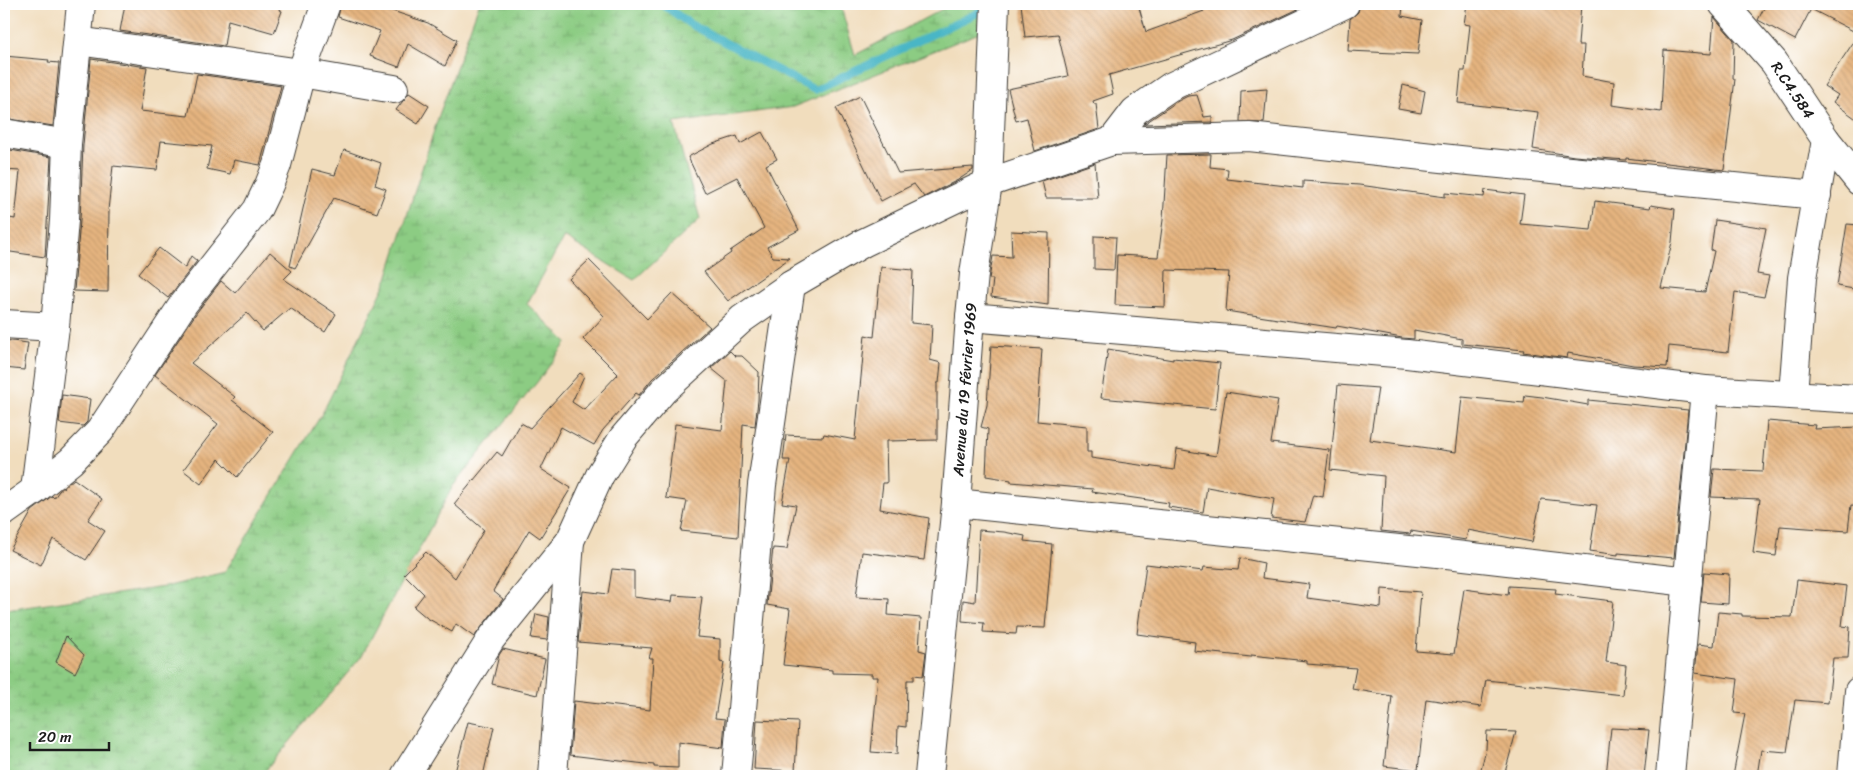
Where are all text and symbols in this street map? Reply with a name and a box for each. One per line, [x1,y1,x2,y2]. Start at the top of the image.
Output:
street label: R.C4.584 [1764,56,1821,124]
street label: Avenue du 19 février 1969 [945,302,984,478]
scale bar [30,720,109,752]
text: 20 m [38,724,72,750]

